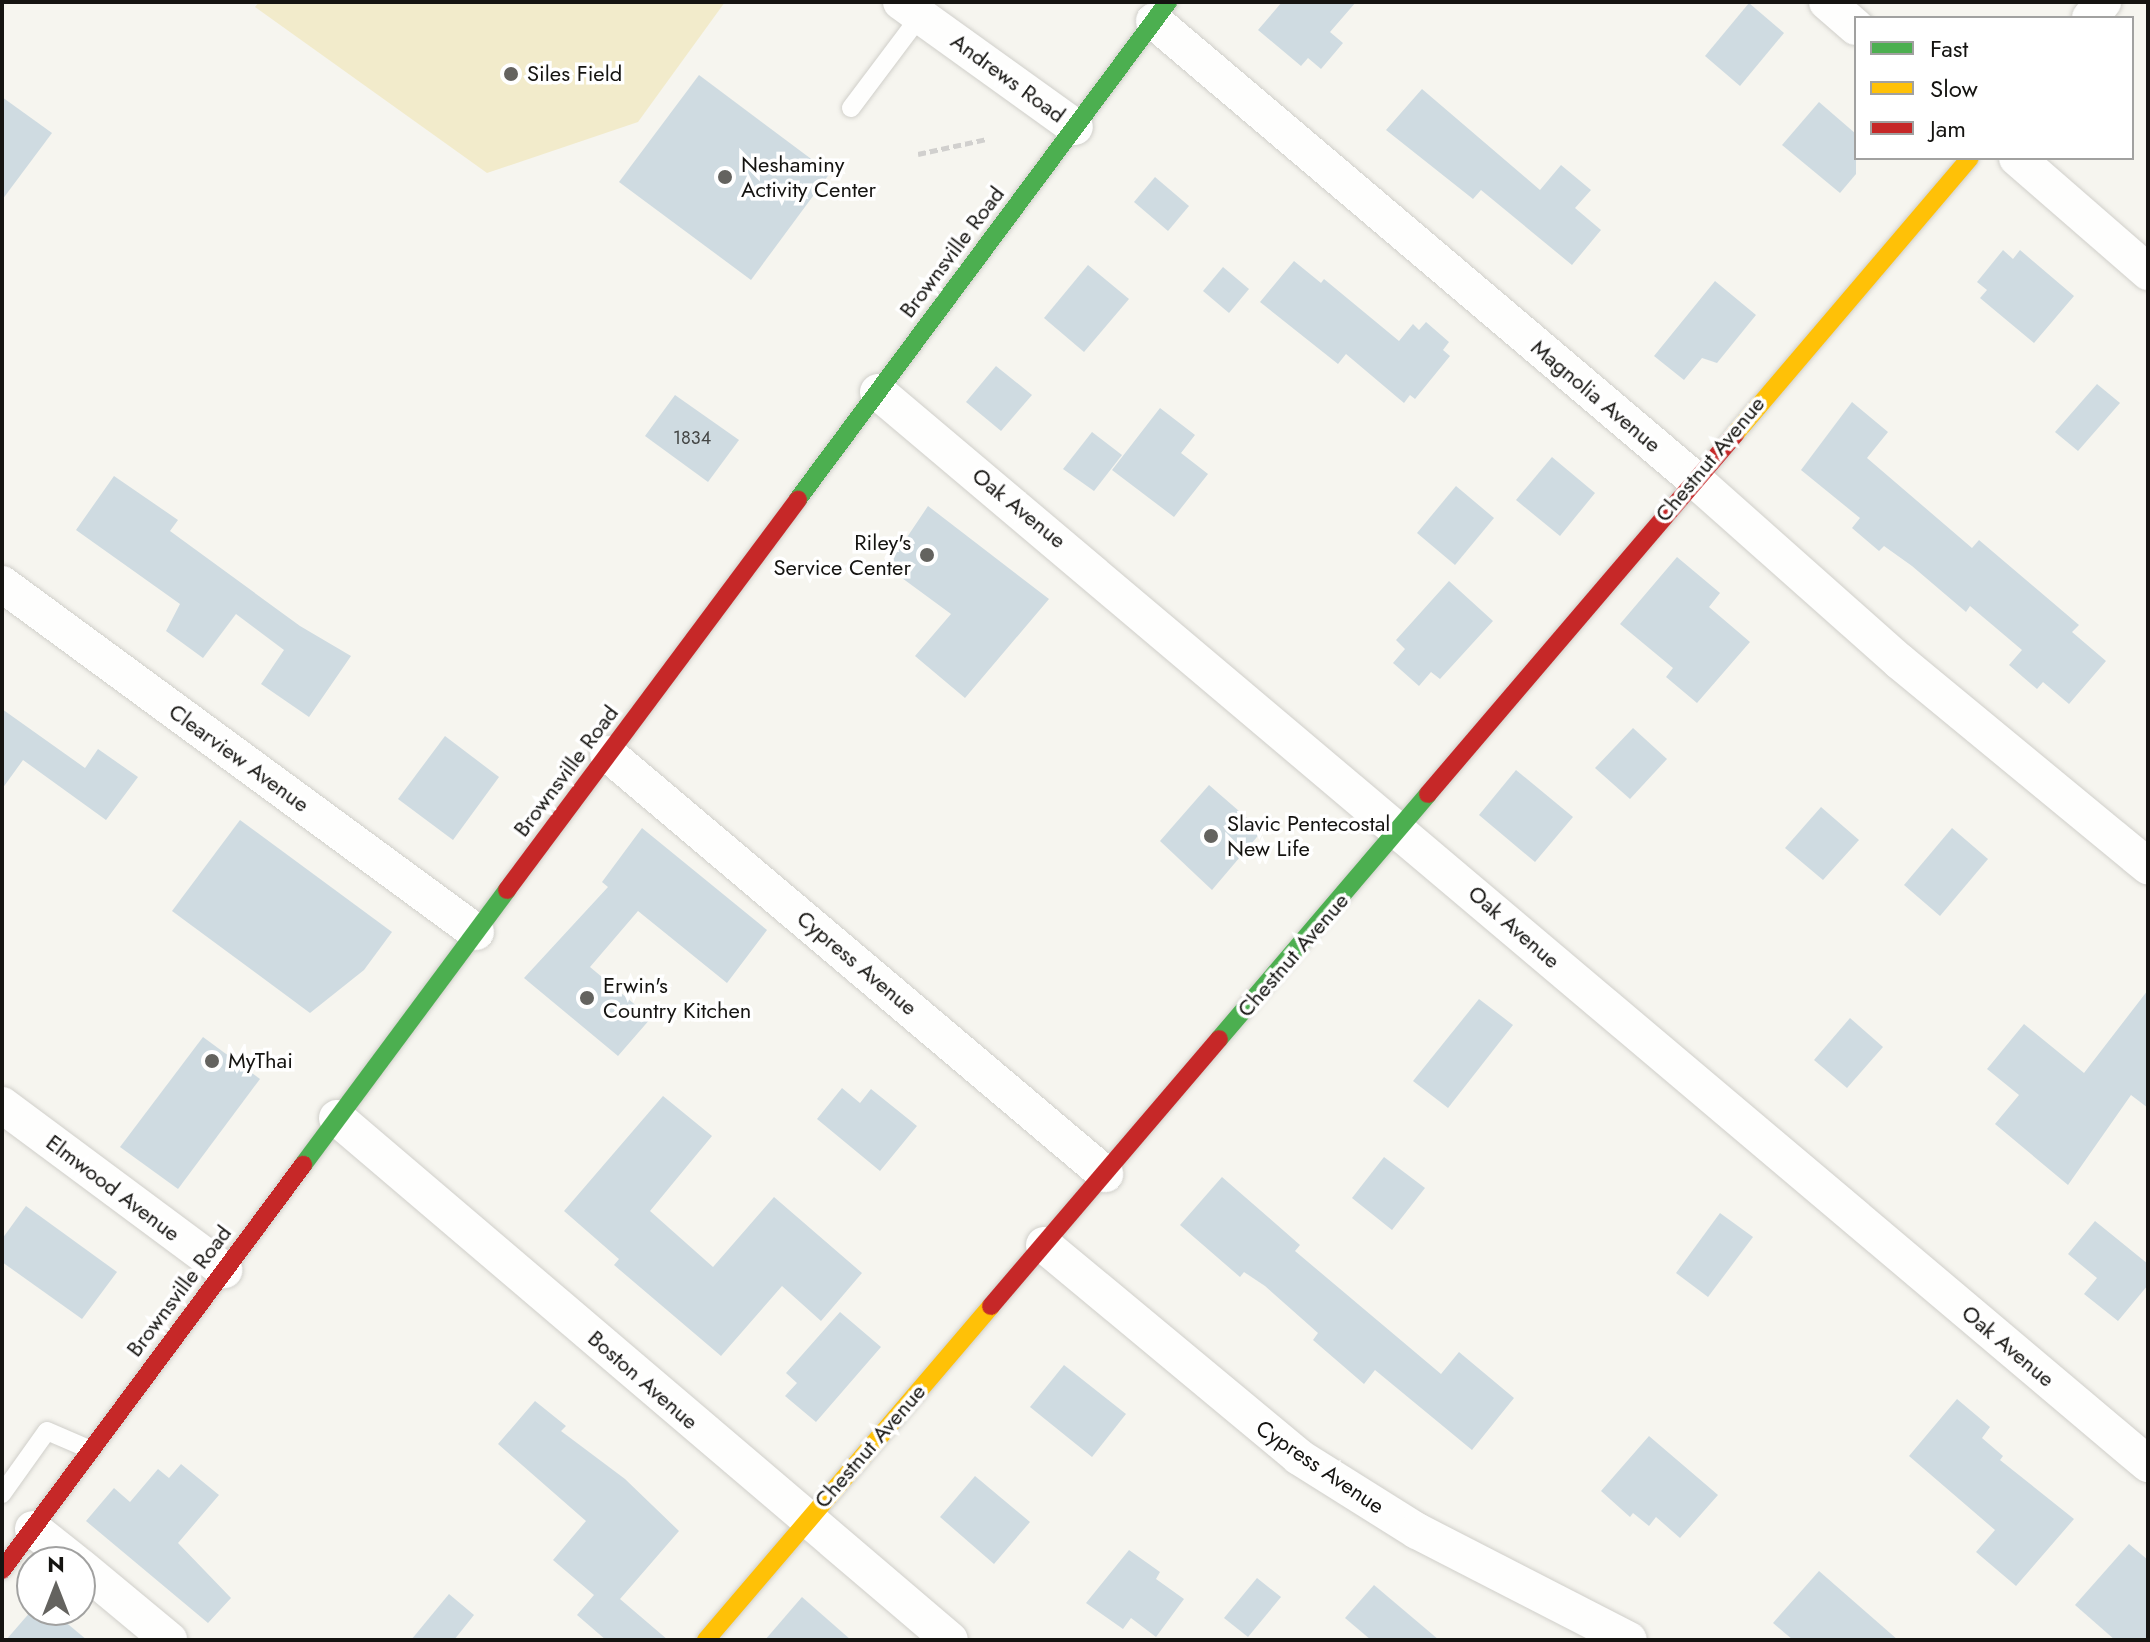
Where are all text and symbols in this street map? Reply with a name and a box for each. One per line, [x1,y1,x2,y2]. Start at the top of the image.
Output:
legend [1854,16,2134,160]
street label: Andrews Road [946,28,1070,128]
text: Fast [1930,31,1968,66]
place label: Siles Field [527,61,622,87]
marker: Siles Field [502,65,520,83]
text: Slow [1930,71,1978,106]
text: Jam [1930,111,1966,146]
place label: Neshaminy Activity Center [741,151,876,202]
marker: Neshaminy Activity Center [716,168,734,186]
street label: Brownsville Road [894,181,1010,323]
street label: Magnolia Avenue [1526,334,1666,458]
street label: Chestnut Avenue [1650,391,1770,527]
house number: 1834 [673,427,711,449]
street label: Oak Avenue [967,462,1071,554]
place label: Riley's Service Center [773,529,911,580]
marker: Riley's Service Center [918,546,936,564]
street label: Clearview Avenue [164,698,314,818]
street label: Brownsville Road [508,700,624,842]
place label: Slavic Pentecostal New Life [1227,810,1390,862]
marker: Slavic Pentecostal New Life [1202,827,1220,845]
street label: Oak Avenue [1463,880,1565,974]
street label: Chestnut Avenue [1232,888,1354,1022]
street label: Cypress Avenue [792,905,922,1021]
place label: Erwin's Country Kitchen [603,972,751,1024]
marker: Erwin's Country Kitchen [578,989,596,1007]
place label: MyThai [228,1048,293,1074]
marker: MyThai [203,1052,221,1070]
street label: Elmwood Avenue [41,1129,185,1247]
street label: Brownsville Road [121,1220,237,1362]
street label: Oak Avenue [1956,1300,2060,1392]
street label: Boston Avenue [583,1325,703,1435]
street label: Chestnut Avenue [809,1379,931,1513]
street label: Cypress Avenue [1251,1414,1389,1520]
north arrow [16,1546,96,1626]
text: N [47,1548,65,1580]

